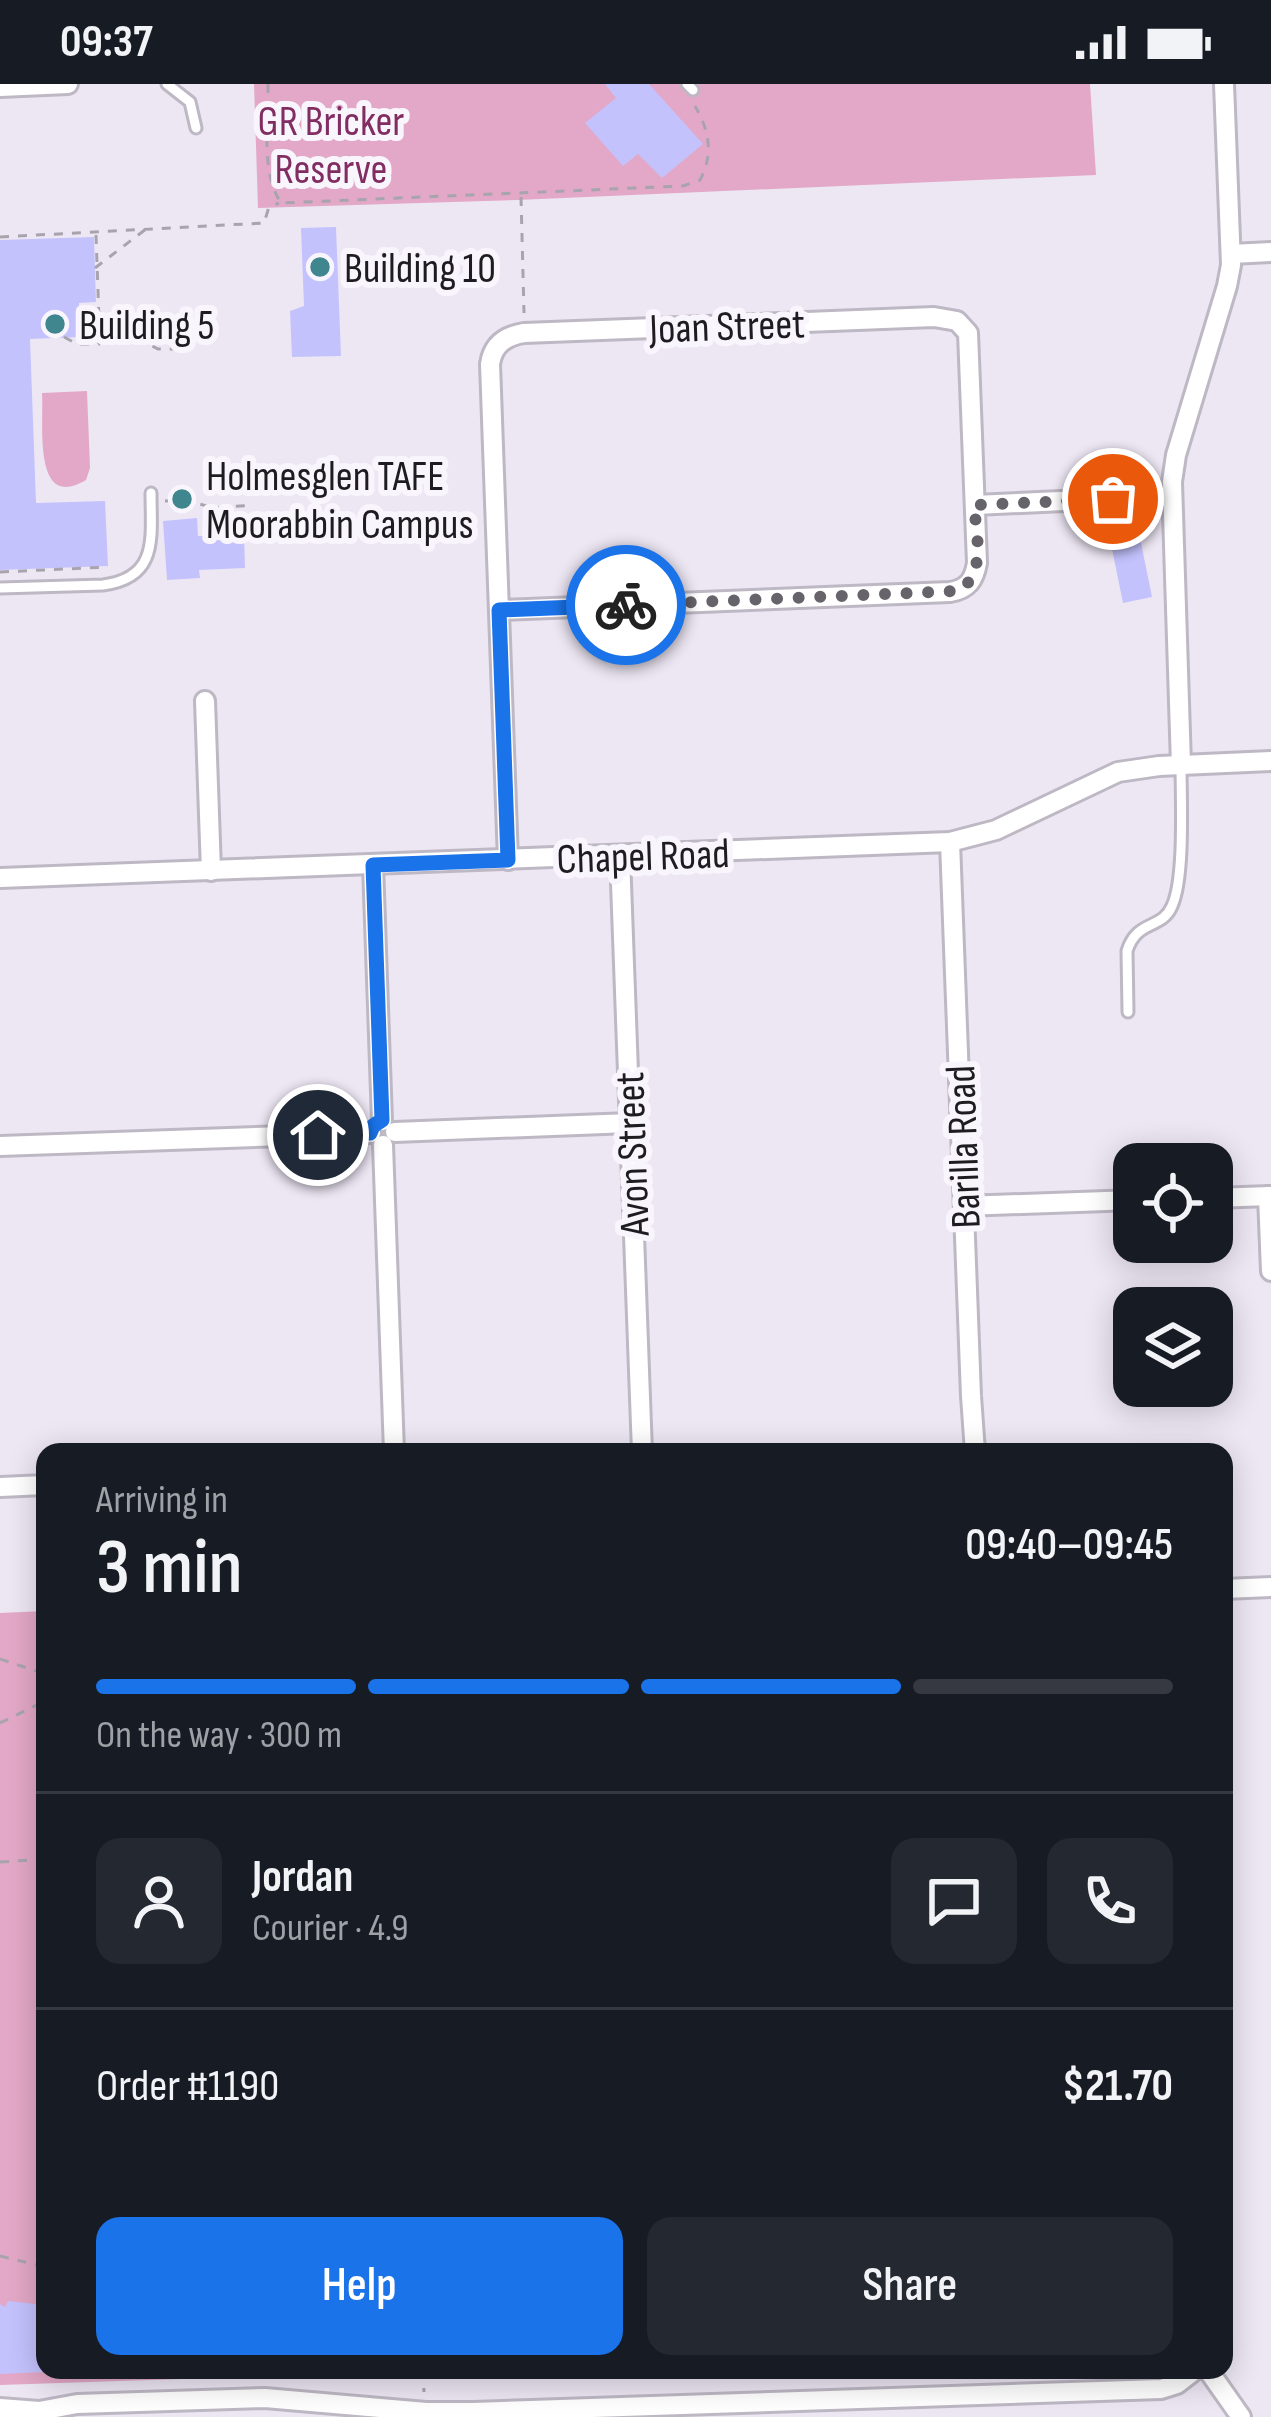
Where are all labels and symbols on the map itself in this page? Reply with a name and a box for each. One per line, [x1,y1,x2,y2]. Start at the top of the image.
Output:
park label: GR Bricker Reserve [258,97,404,196]
place label: Building 10 [344,244,496,295]
marker: Building 10 [307,254,333,280]
street label: Joan Street [648,299,806,356]
place label: Building 5 [79,301,214,352]
marker: Building 5 [42,311,68,337]
pin [1062,448,1164,550]
place label: Holmesglen TAFE Moorabbin Campus [206,452,474,551]
marker: Holmesglen TAFE Moorabbin Campus [169,486,195,512]
courier [566,545,686,665]
street label: Chapel Road [556,829,731,886]
street label: Barilla Road [936,1064,993,1229]
street label: Avon Street [605,1071,662,1238]
pin [267,1084,369,1186]

